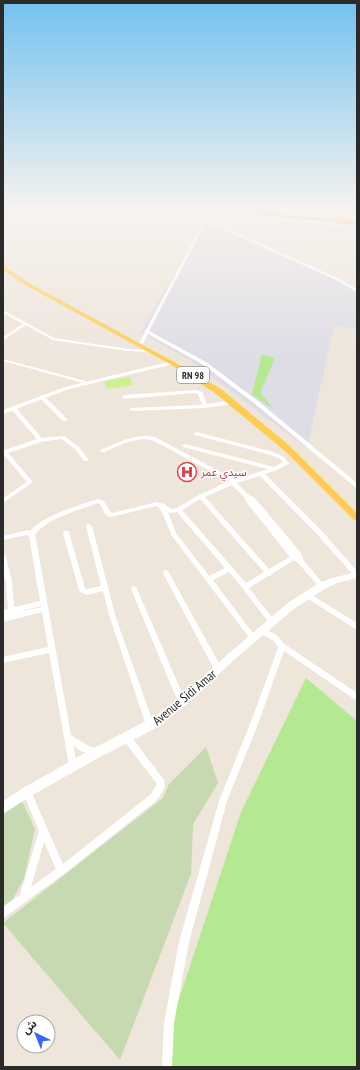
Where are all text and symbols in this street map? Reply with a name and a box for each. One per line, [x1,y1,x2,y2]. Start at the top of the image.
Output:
road number: RN 98 [177,367,209,383]
hospital icon: سيدي عمر [176,461,198,483]
place label: سيدي عمر [200,465,247,482]
street label: Avenue Sidi Amar [149,665,220,729]
north arrow [16,1014,56,1054]
text: ش [19,1016,39,1037]

